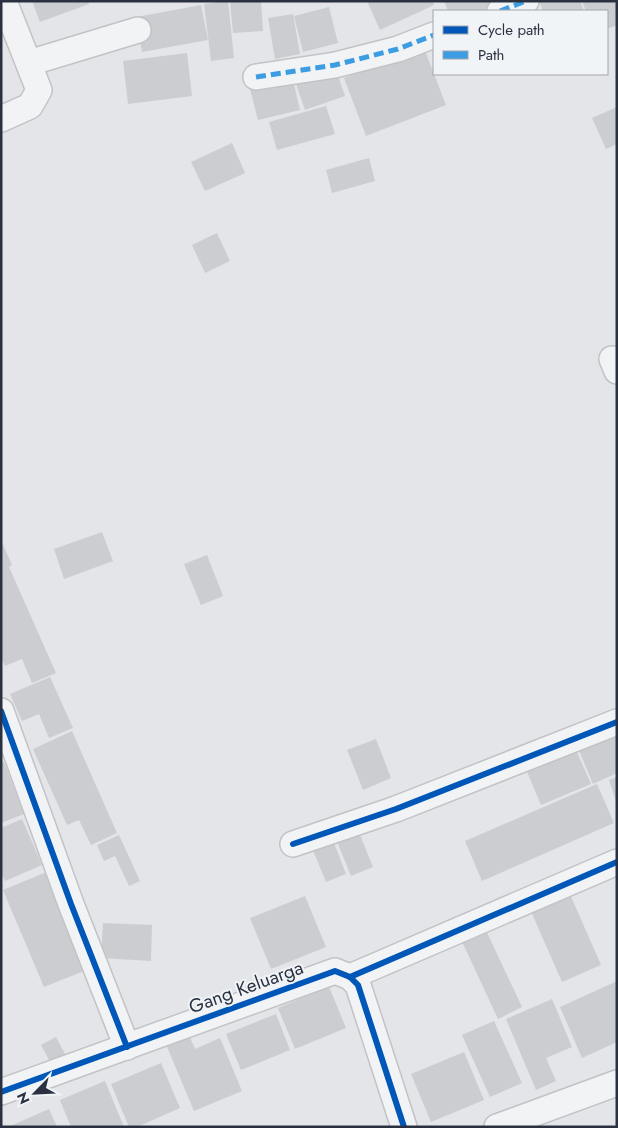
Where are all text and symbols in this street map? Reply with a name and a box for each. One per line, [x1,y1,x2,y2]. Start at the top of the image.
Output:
legend [433,10,608,75]
text: Cycle path [478,19,545,41]
text: Path [478,44,504,66]
street label: Gang Keluarga [185,954,307,1020]
north arrow [10,1068,60,1118]
text: N [12,1089,35,1107]

